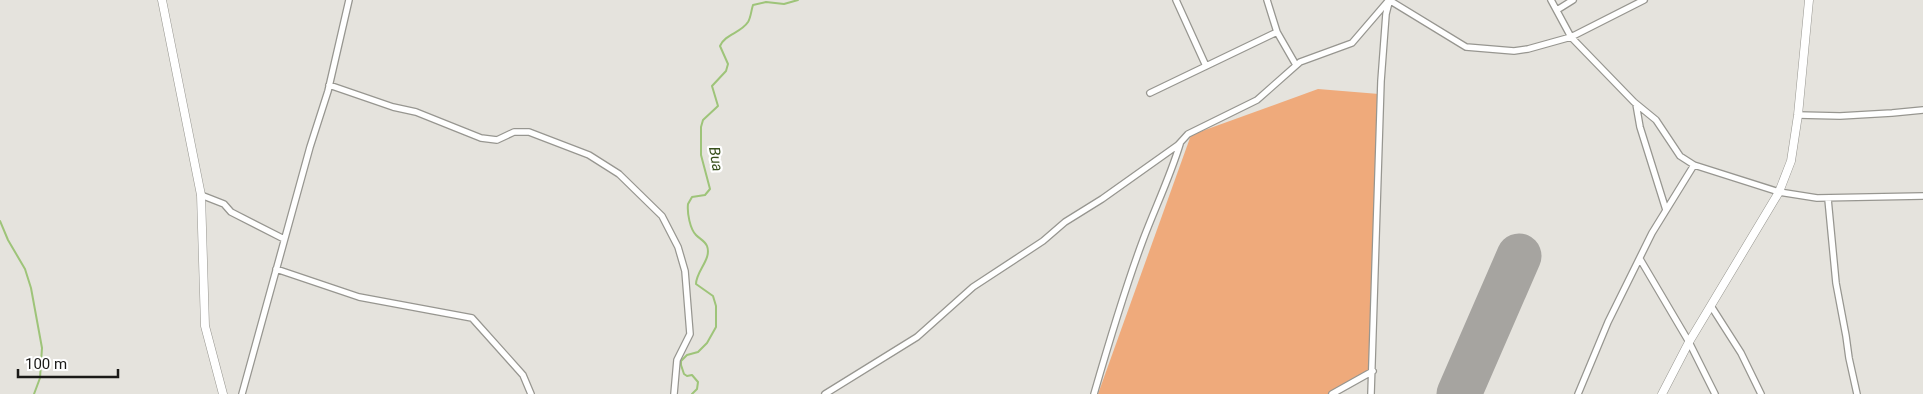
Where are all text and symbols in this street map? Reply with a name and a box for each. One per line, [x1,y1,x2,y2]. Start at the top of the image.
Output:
water label: Bua [705,145,727,173]
scale bar [18,346,118,378]
text: 100 m [25,355,67,373]

